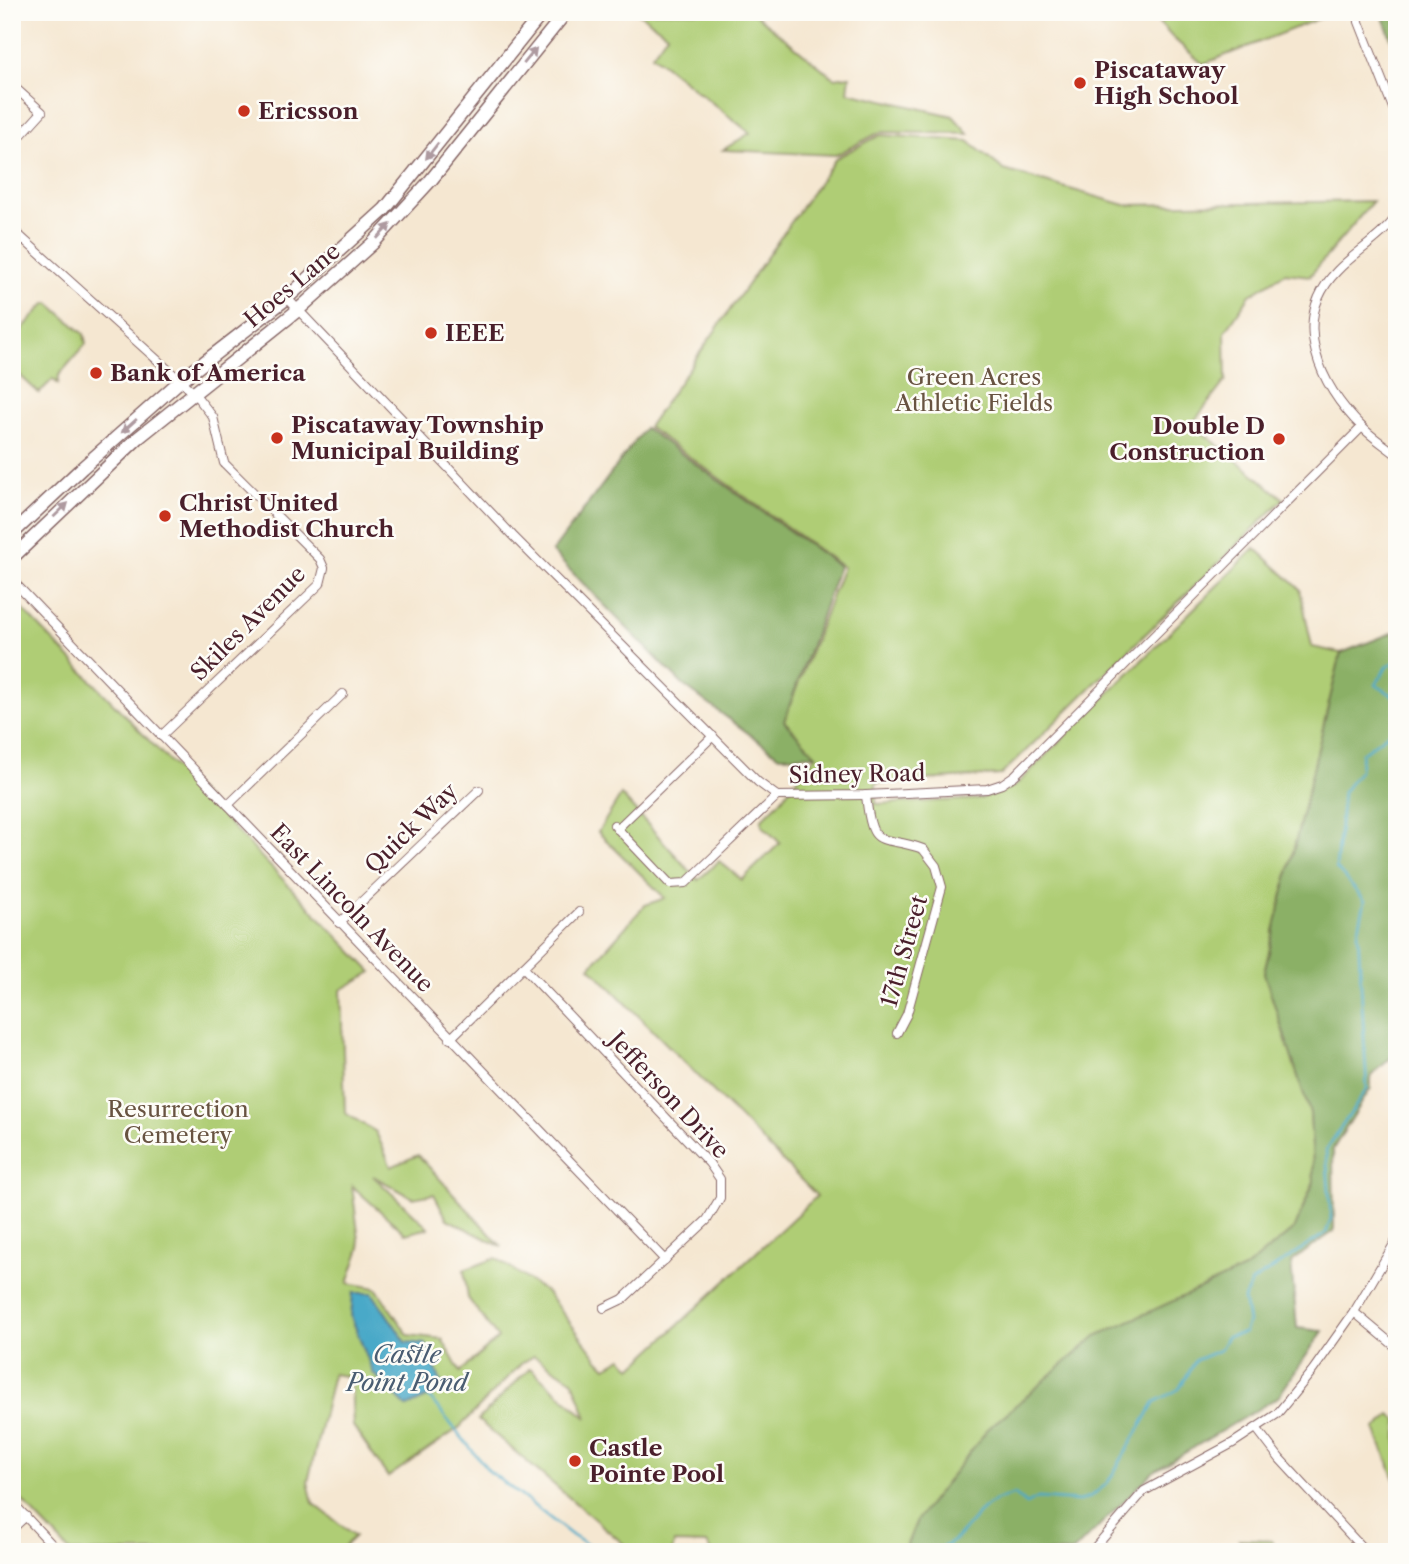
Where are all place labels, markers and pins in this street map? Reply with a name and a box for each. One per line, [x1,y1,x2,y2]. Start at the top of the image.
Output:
place label: Piscataway High School [1094,56,1239,110]
marker: Piscataway High School [1072,75,1088,91]
place label: Ericsson [258,97,359,125]
marker: Ericsson [236,103,252,119]
place label: IEEE [445,319,505,347]
marker: IEEE [423,325,439,341]
place label: Bank of America [110,359,306,387]
marker: Bank of America [88,365,104,381]
place label: Piscataway Township Municipal Building [291,411,544,465]
place label: Double D Construction [1109,412,1265,466]
marker: Piscataway Township Municipal Building [269,430,285,446]
marker: Double D Construction [1271,431,1287,447]
place label: Christ United Methodist Church [179,489,394,543]
marker: Christ United Methodist Church [157,508,173,524]
place label: Castle Pointe Pool [589,1434,724,1488]
marker: Castle Pointe Pool [567,1453,583,1469]

